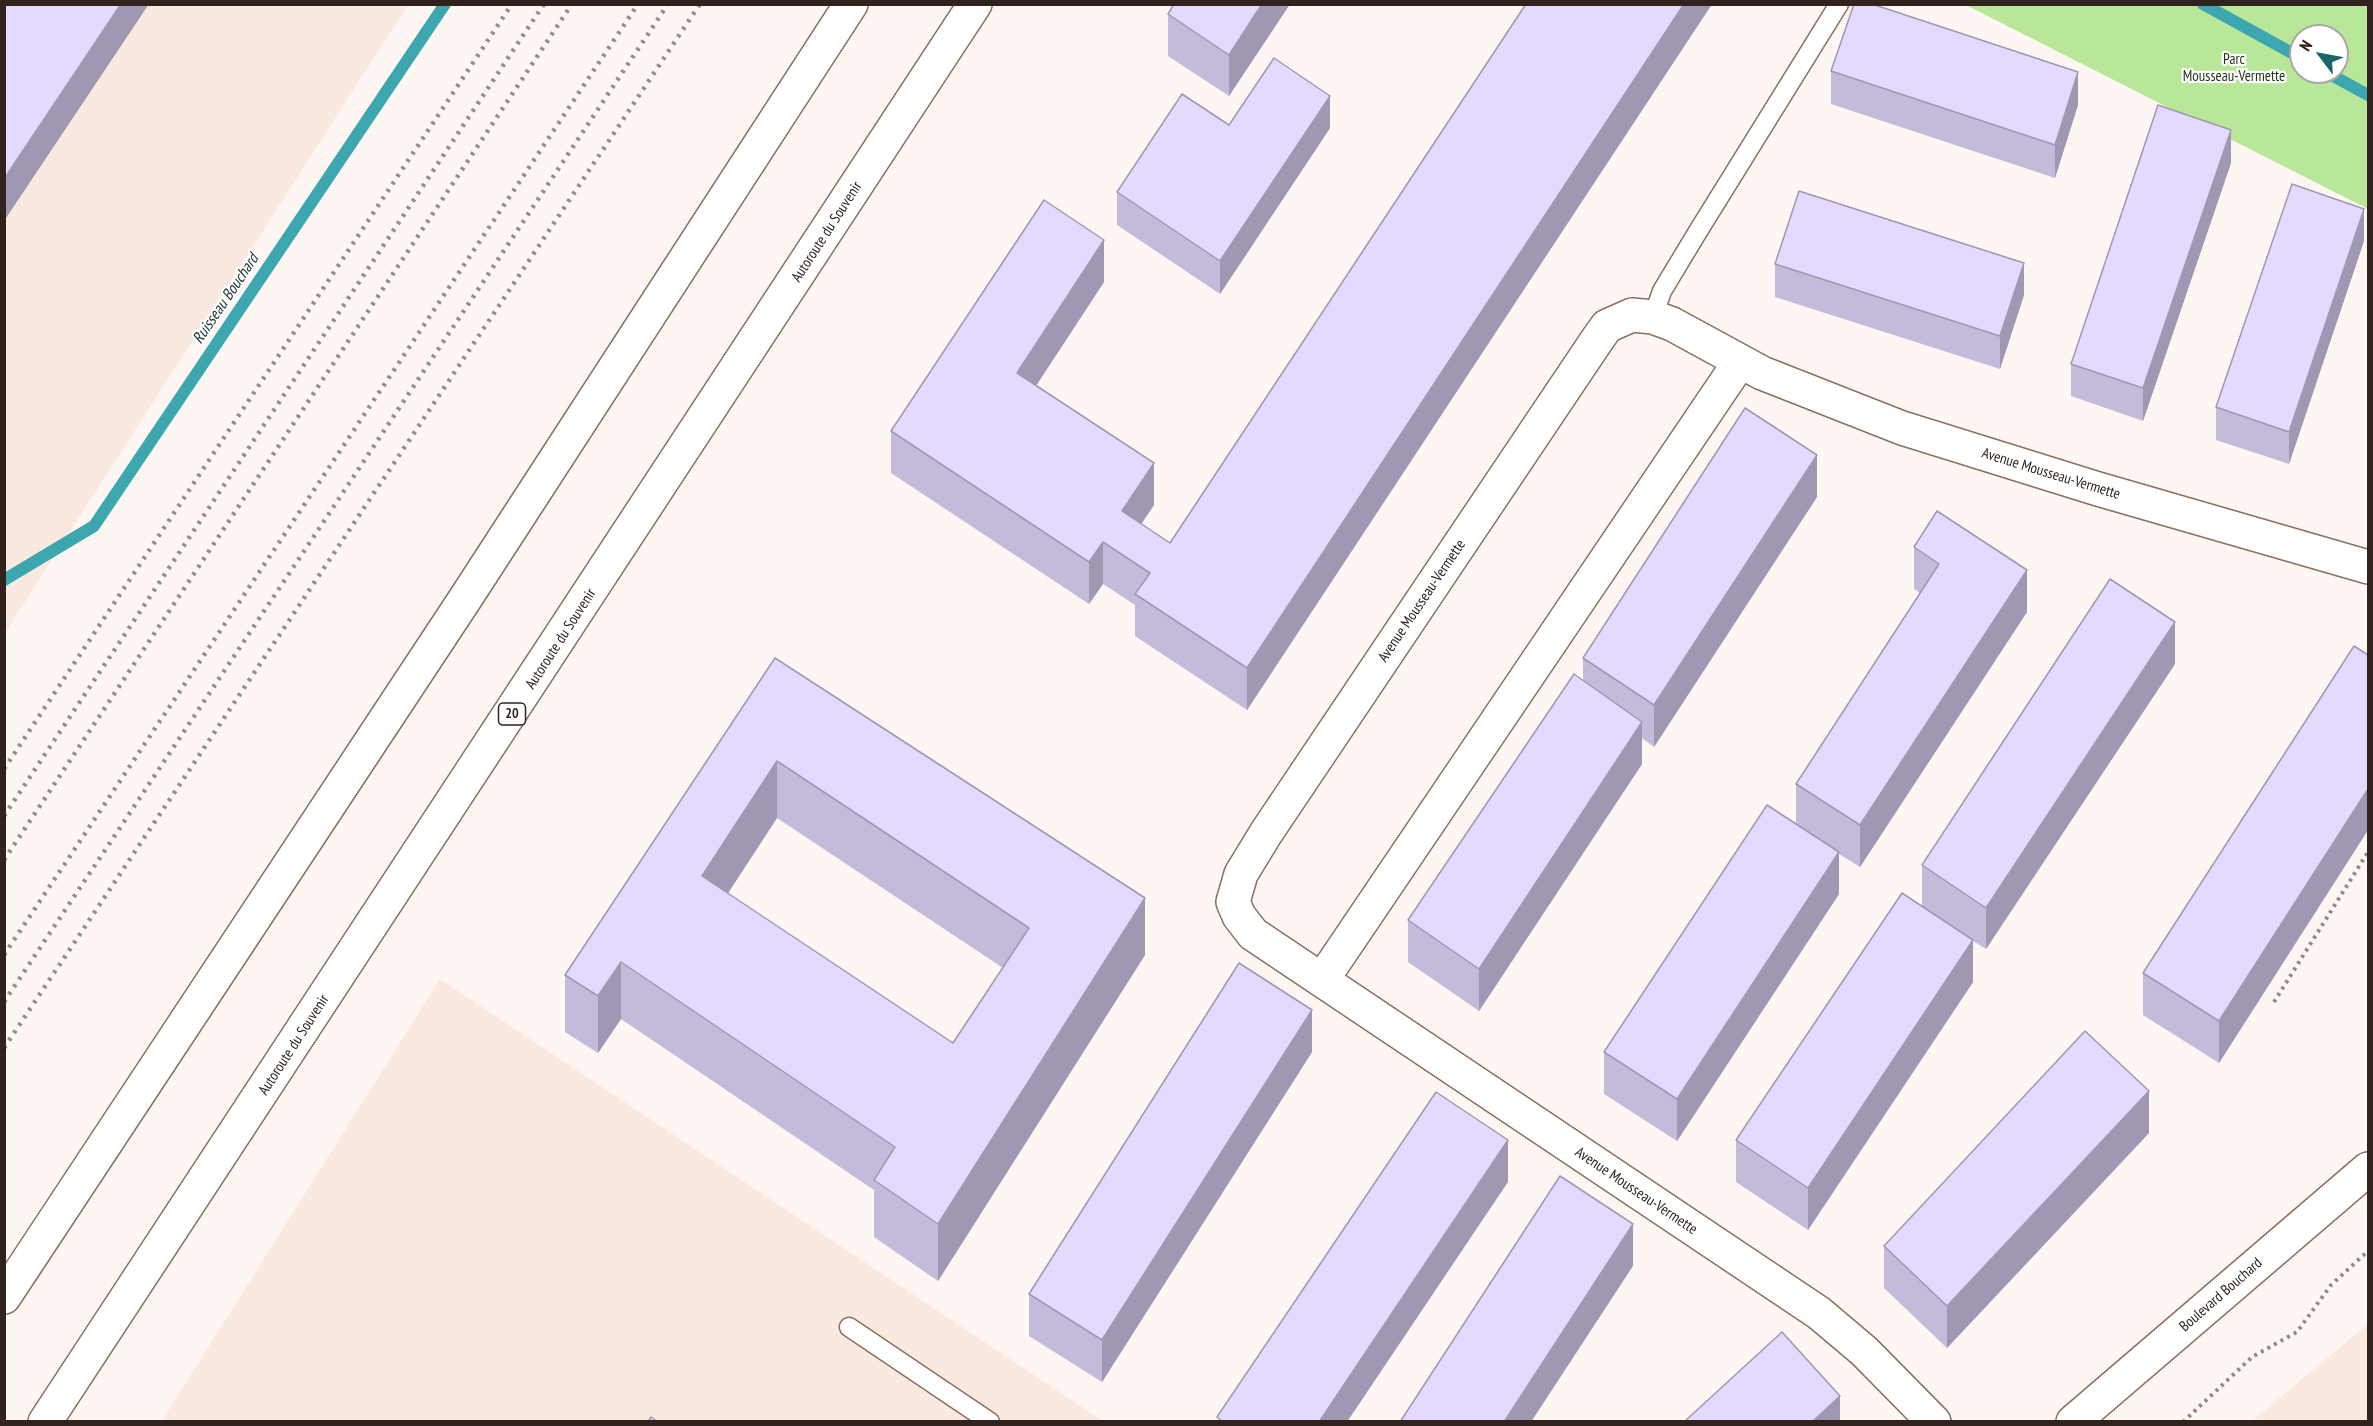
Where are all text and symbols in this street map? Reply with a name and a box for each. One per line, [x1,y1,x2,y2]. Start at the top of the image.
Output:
north arrow [2289,24,2349,84]
text: N [2295,37,2316,54]
park label: Parc Mousseau-Vermette [2183,51,2285,86]
street label: Autoroute du Souvenir [788,178,866,286]
water label: Ruisseau Bouchard [189,250,263,348]
street label: Avenue Mousseau-Vermette [1980,444,2122,504]
street label: Avenue Mousseau-Vermette [1374,536,1470,666]
street label: Autoroute du Souvenir [522,585,600,693]
road number: 20 [498,703,526,725]
street label: Autoroute du Souvenir [255,991,333,1099]
street label: Avenue Mousseau-Vermette [1571,1143,1701,1239]
street label: Boulevard Bouchard [2176,1254,2266,1336]

